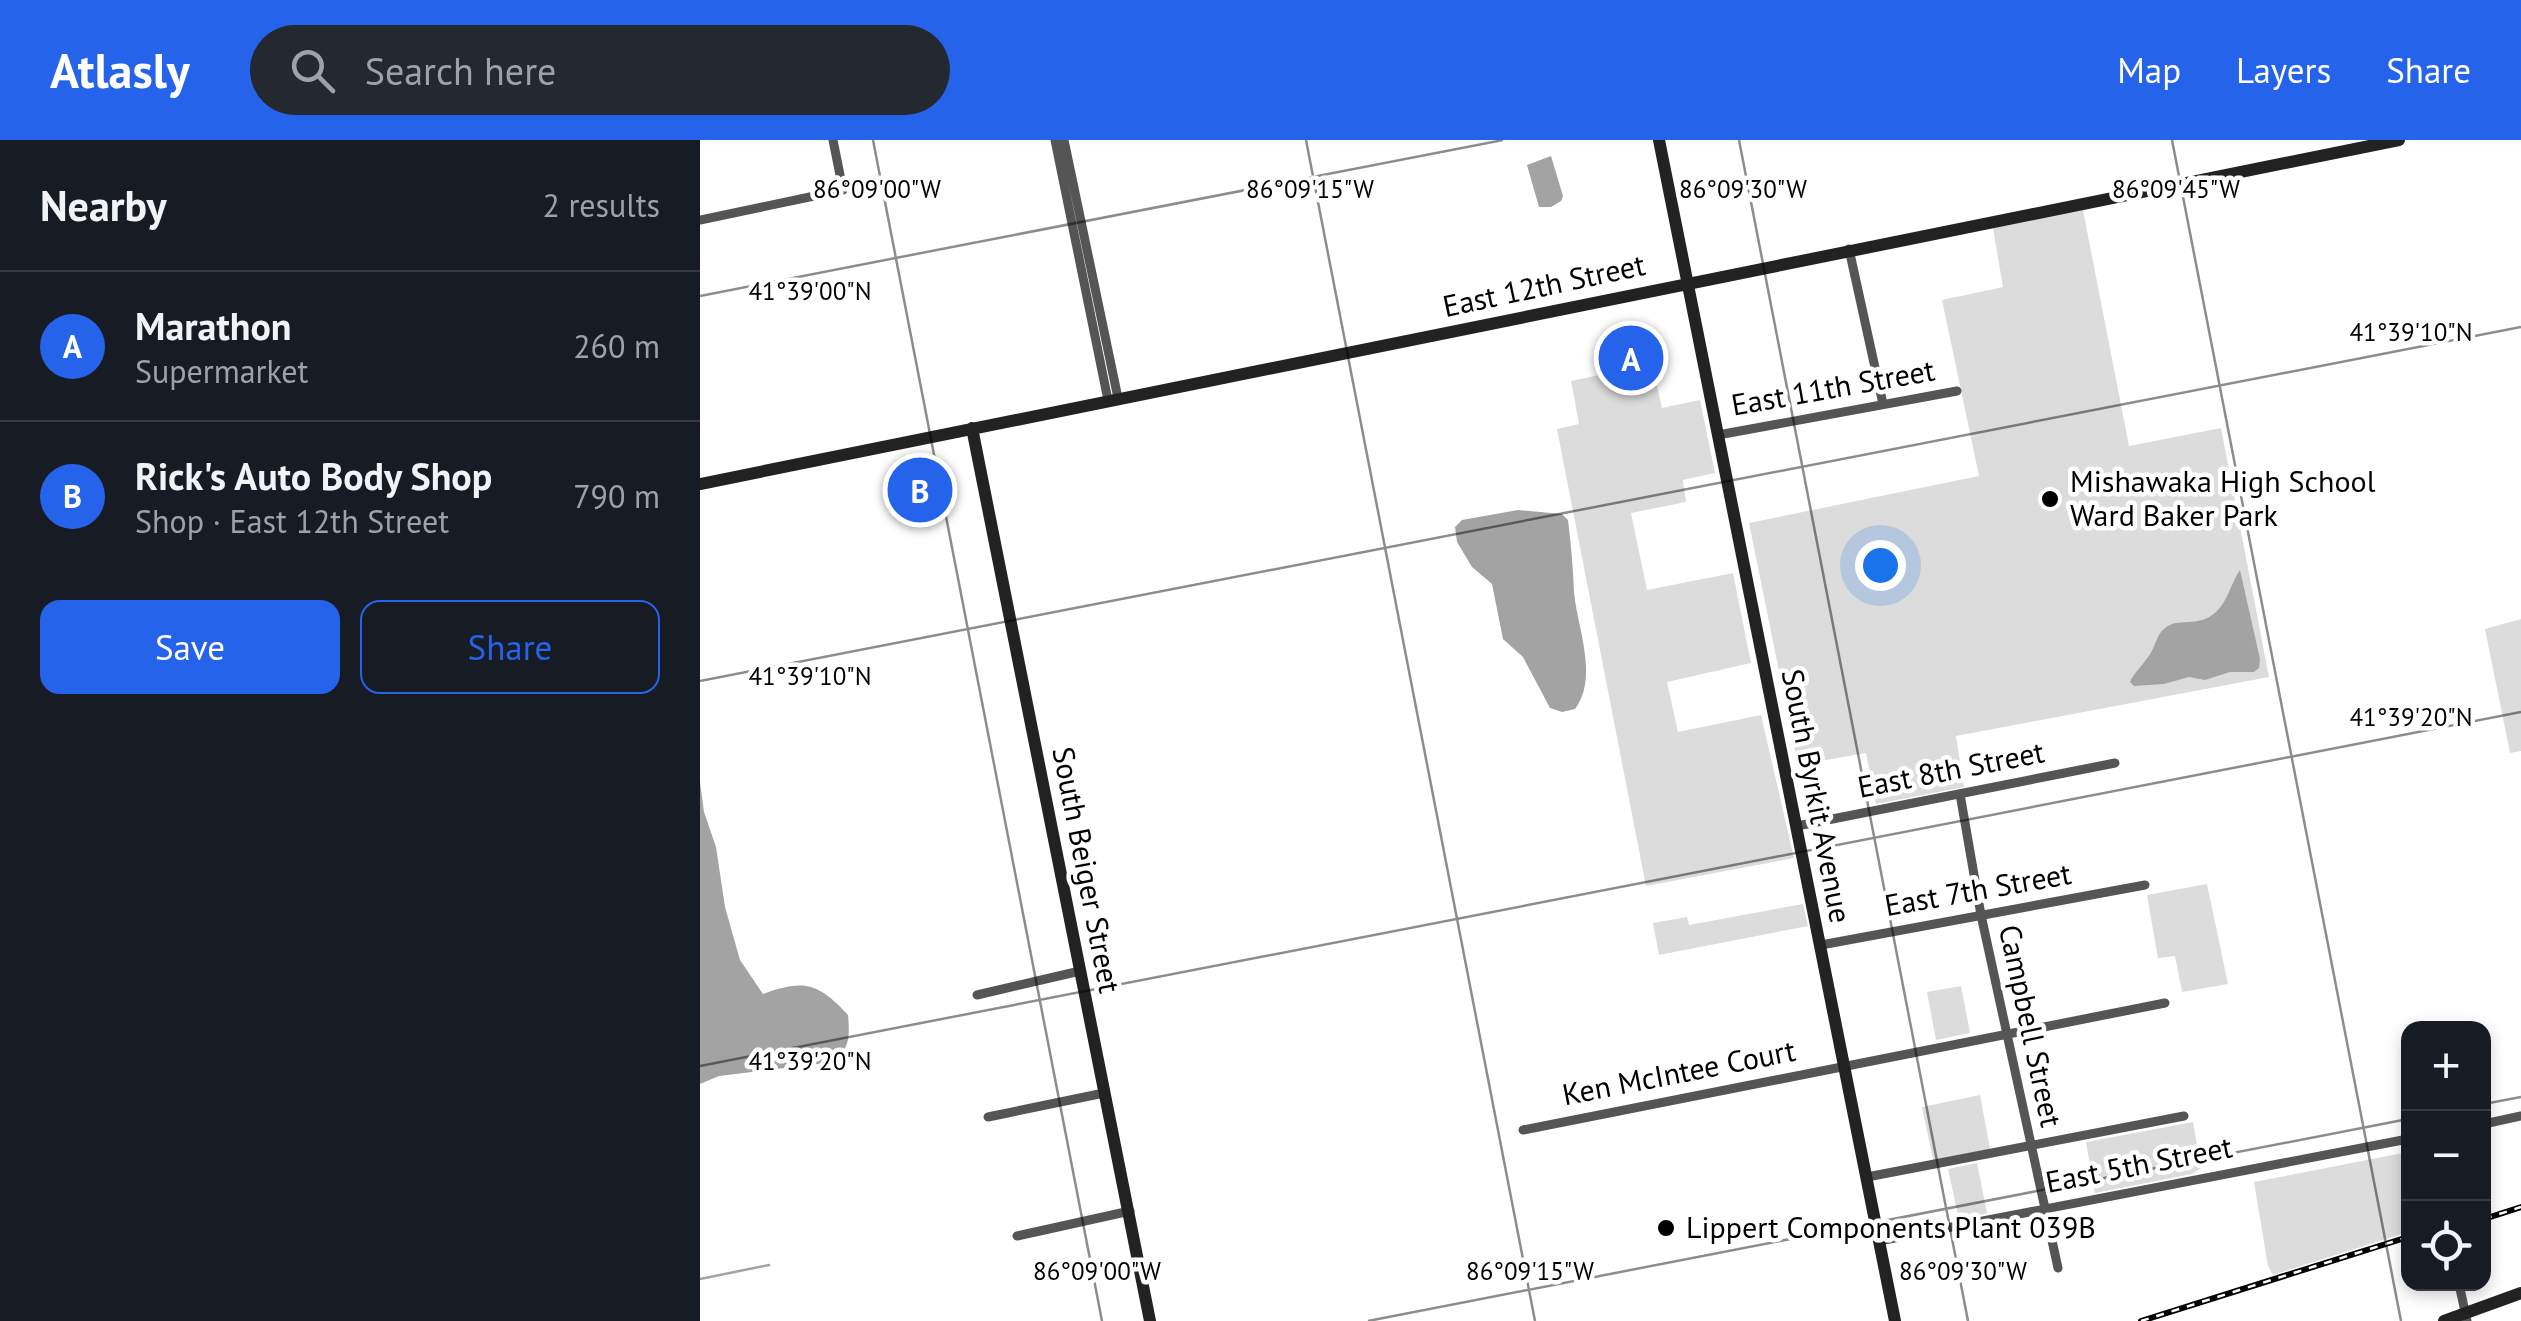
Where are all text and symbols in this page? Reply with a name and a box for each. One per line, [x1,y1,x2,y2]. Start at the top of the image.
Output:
search box [250,25,950,115]
text: Atlasly [50,39,190,101]
icon: search [285,43,340,98]
text: Search here [365,46,556,95]
text: Map [2117,47,2181,93]
text: Layers [2236,47,2331,93]
text: Share [2386,47,2471,93]
text: 86°09'00"W [813,173,941,205]
text: 86°09'15"W [1246,173,1374,205]
text: 86°09'30"W [1679,173,1807,205]
text: 86°09'45"W [2112,173,2240,205]
text: Nearby [40,178,167,233]
text: 2 results [542,184,660,226]
street label: East 12th Street [1439,244,1648,325]
text: 41°39'00"N [748,275,872,307]
text: Marathon [135,301,292,350]
text: 41°39'10"N [2349,316,2473,348]
pin: A [1598,320,1664,396]
text: A [63,325,82,367]
text: 260 m [573,325,660,367]
street label: East 11th Street [1728,349,1937,424]
text: Supermarket [135,350,308,392]
text: Rick's Auto Body Shop [135,451,492,500]
pin: B [888,452,952,528]
place label: Mishawaka High School Ward Baker Park [2070,461,2376,534]
text: B [63,475,82,517]
text: 790 m [573,475,660,517]
marker: Mishawaka High School Ward Baker Park [2039,488,2061,510]
text: Shop · East 12th Street [135,500,449,542]
your location [1855,540,1906,591]
button: Save [40,600,340,694]
button: Share [360,600,660,694]
text: 41°39'10"N [748,660,872,692]
street label: South Byrkit Avenue [1774,665,1861,926]
text: 41°39'20"N [2349,701,2473,733]
street label: East 8th Street [1854,731,2047,806]
street label: South Beiger Street [1045,743,1130,996]
street label: East 7th Street [1881,853,2074,924]
street label: Campbell Street [1991,921,2072,1130]
map controls [2401,1021,2491,1291]
button: + [2401,1021,2491,1111]
street label: Ken McIntee Court [1559,1030,1799,1113]
text: 41°39'20"N [748,1045,872,1077]
button: − [2401,1111,2491,1201]
street label: East 5th Street [2042,1126,2235,1201]
button: locate [2401,1201,2491,1291]
place label: Lippert Components Plant 039B [1686,1207,2096,1246]
marker: Lippert Components Plant 039B [1655,1217,1677,1239]
text: 86°09'00"W [1033,1255,1161,1287]
text: 86°09'15"W [1466,1255,1594,1287]
text: 86°09'30"W [1899,1255,2027,1287]

